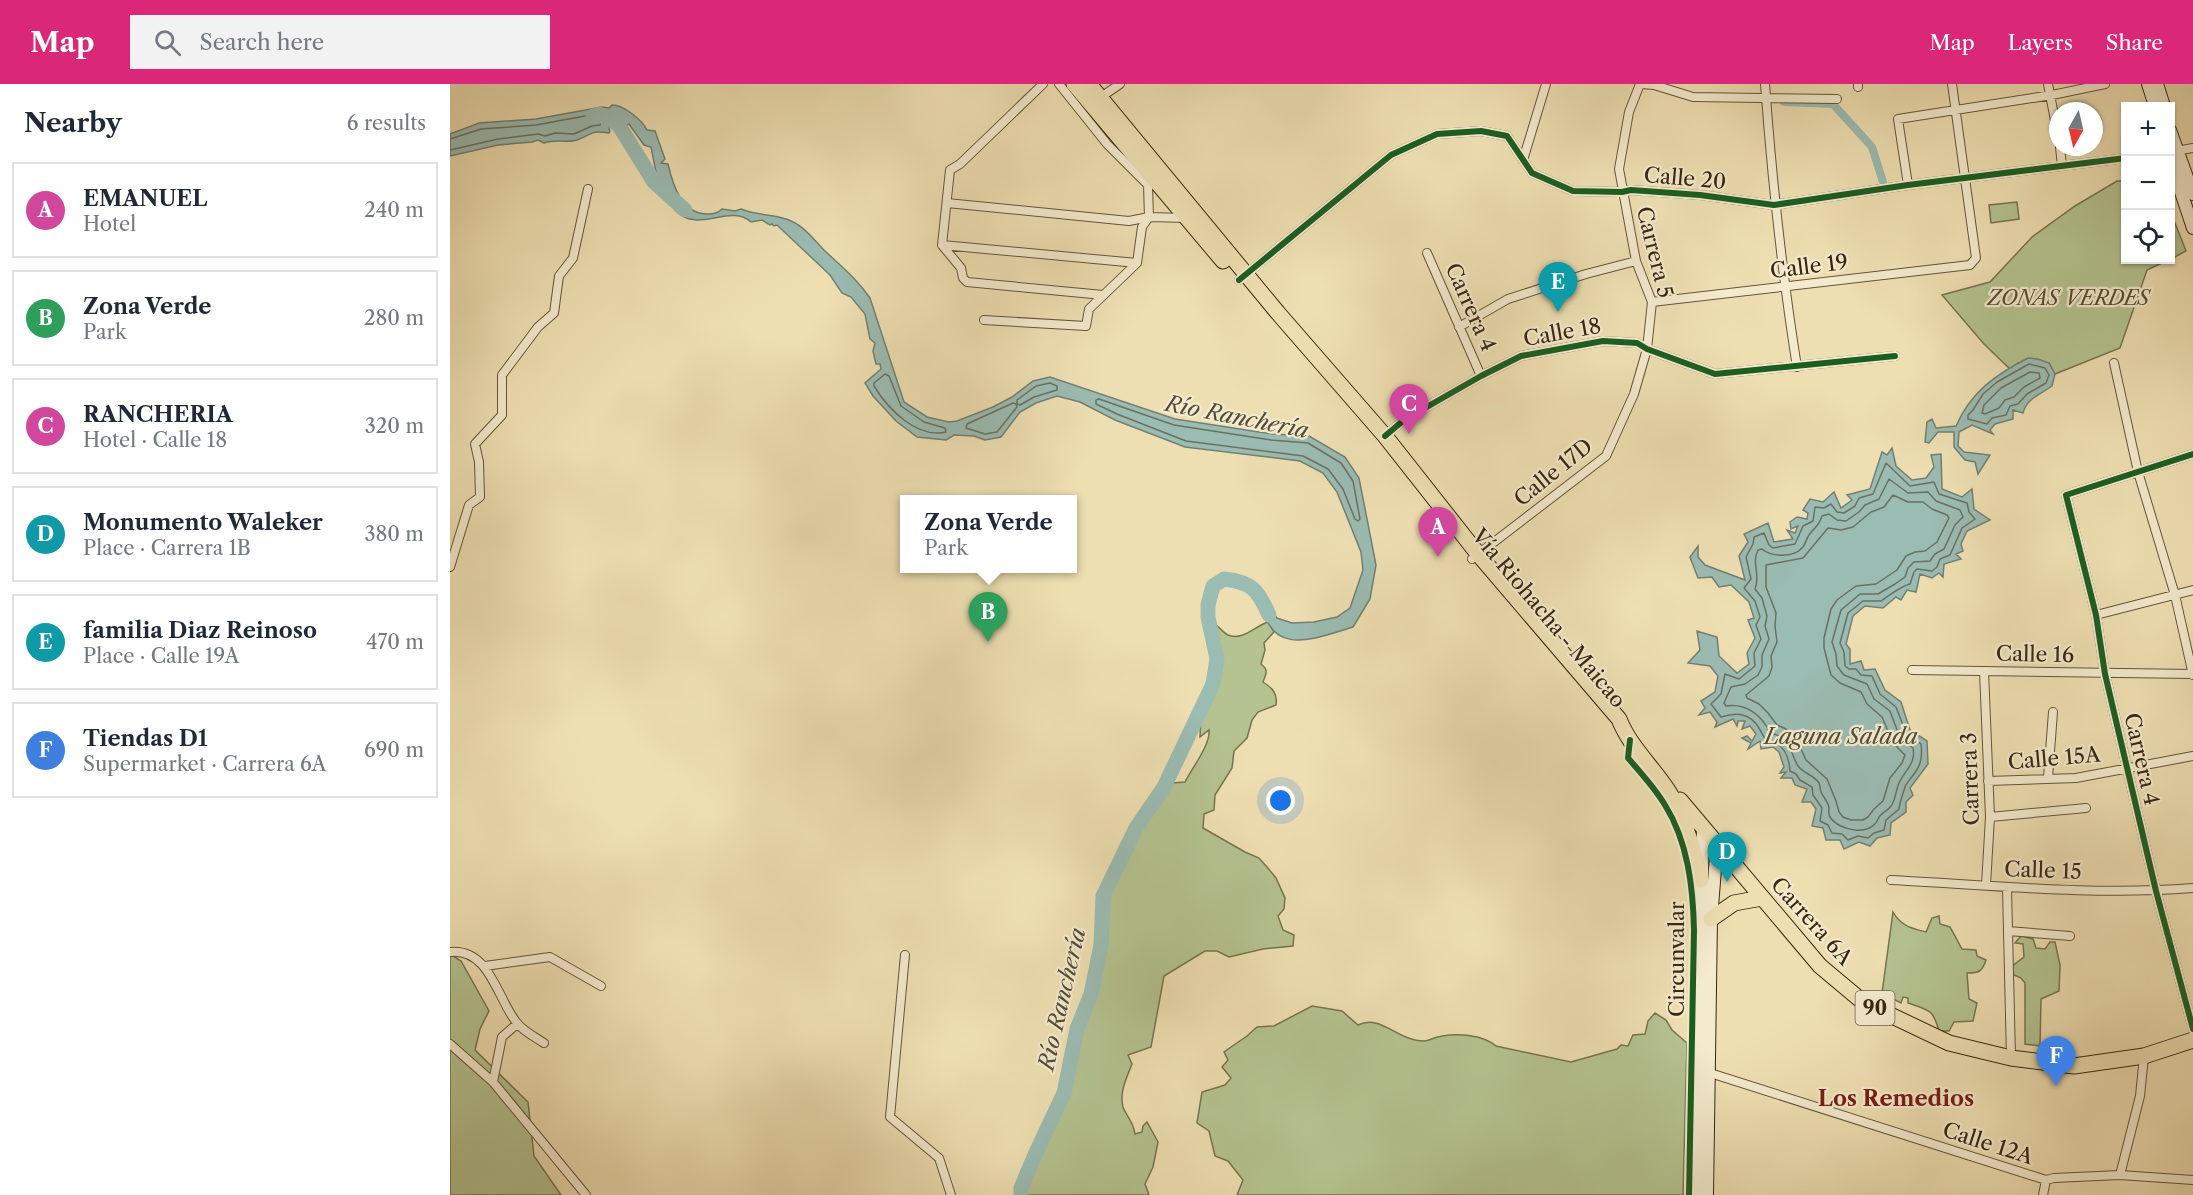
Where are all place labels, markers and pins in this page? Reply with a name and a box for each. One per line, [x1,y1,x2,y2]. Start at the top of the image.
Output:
pin: E [1538,262,1578,312]
pin: C [1390,384,1428,434]
pin: A [1418,508,1458,557]
pin: B [968,592,1008,642]
pin: D [1708,832,1746,882]
pin: F [2036,1036,2076,1086]

